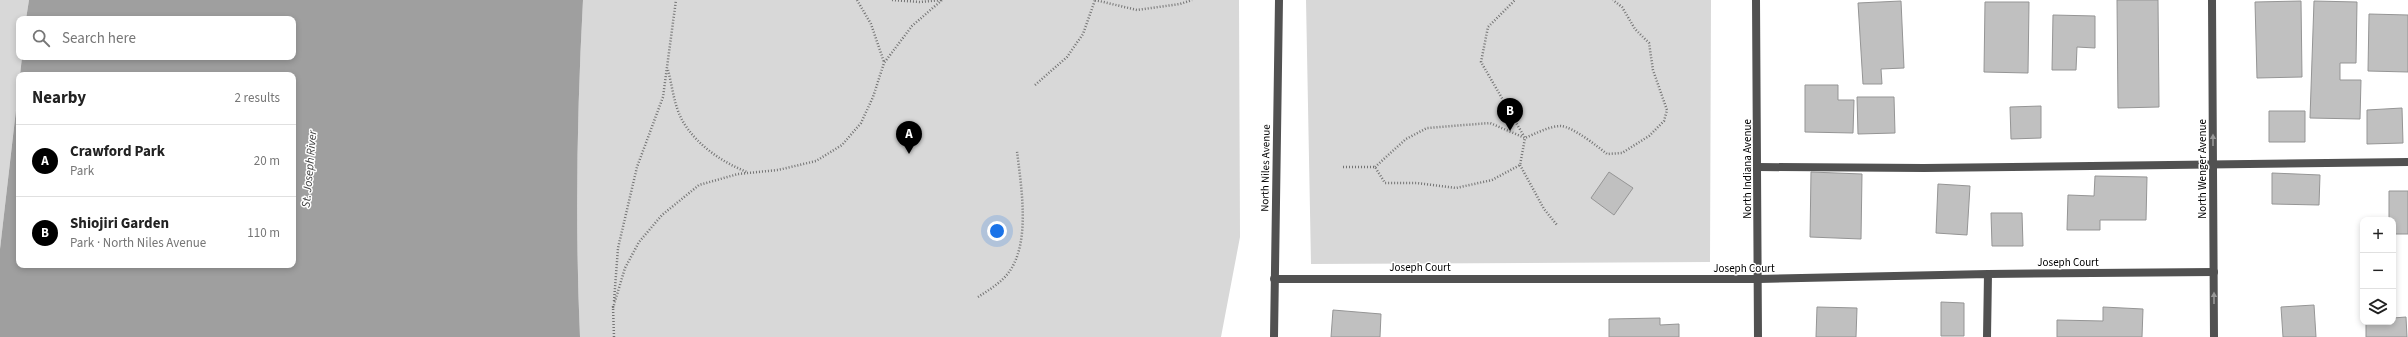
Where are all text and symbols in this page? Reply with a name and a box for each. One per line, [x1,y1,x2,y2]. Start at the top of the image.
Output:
search box [16,16,296,60]
icon: search [30,27,52,49]
text: Search here [62,28,136,49]
text: Nearby [32,86,86,110]
text: 2 results [235,89,280,107]
pin: B [1497,98,1523,131]
street label: North Indiana Avenue [1740,119,1755,219]
street label: North Wenger Avenue [2195,119,2210,219]
pin: A [896,121,922,154]
street label: North Niles Avenue [1257,124,1274,212]
water label: St. Joseph River [298,129,321,208]
one-way arrow [2210,133,2216,146]
text: Crawford Park [70,141,165,162]
text: A [41,152,49,170]
text: 20 m [254,152,280,170]
text: Park [70,162,94,180]
text: Shiojiri Garden [70,213,169,234]
map controls [2360,217,2396,325]
button: + [2360,217,2396,253]
your location [987,221,1007,241]
text: B [41,224,49,242]
text: 110 m [247,224,280,242]
text: Park · North Niles Avenue [70,234,206,252]
button: − [2360,253,2396,289]
street label: Joseph Court [2037,255,2099,270]
street label: Joseph Court [1389,260,1451,275]
street label: Joseph Court [1713,261,1775,276]
button: layers [2360,289,2396,325]
one-way arrow [2211,291,2217,304]

